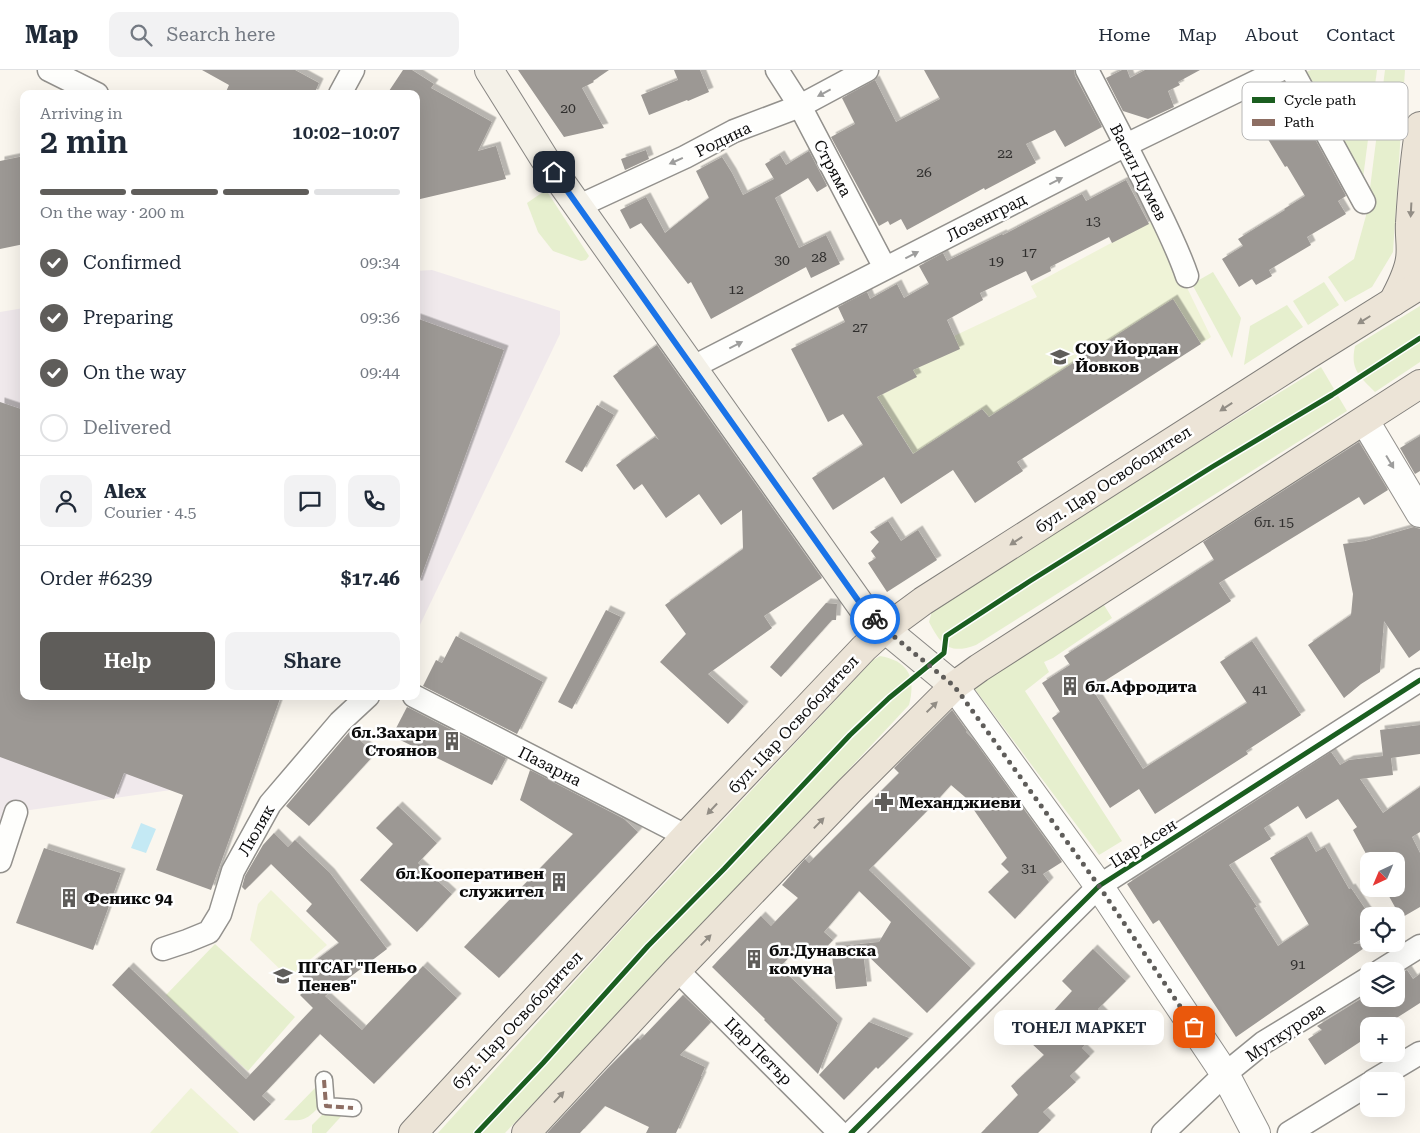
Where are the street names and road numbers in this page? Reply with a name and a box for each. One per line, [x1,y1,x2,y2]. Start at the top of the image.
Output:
street label: Родина [692,118,754,161]
street label: Васил Думев [1106,121,1171,224]
street label: Стряма [810,136,856,200]
street label: Лозенград [943,189,1029,246]
street label: бул. Цар Освободител [1032,422,1195,537]
street label: бул. Цар Освободител [724,651,862,797]
street label: Пазарна [515,743,585,791]
street label: Люляк [234,801,279,859]
street label: Цар Асен [1106,815,1180,872]
street label: бул. Цар Освободител [448,947,586,1093]
street label: Муткурова [1242,999,1329,1066]
street label: Цар Петър [721,1014,796,1089]

